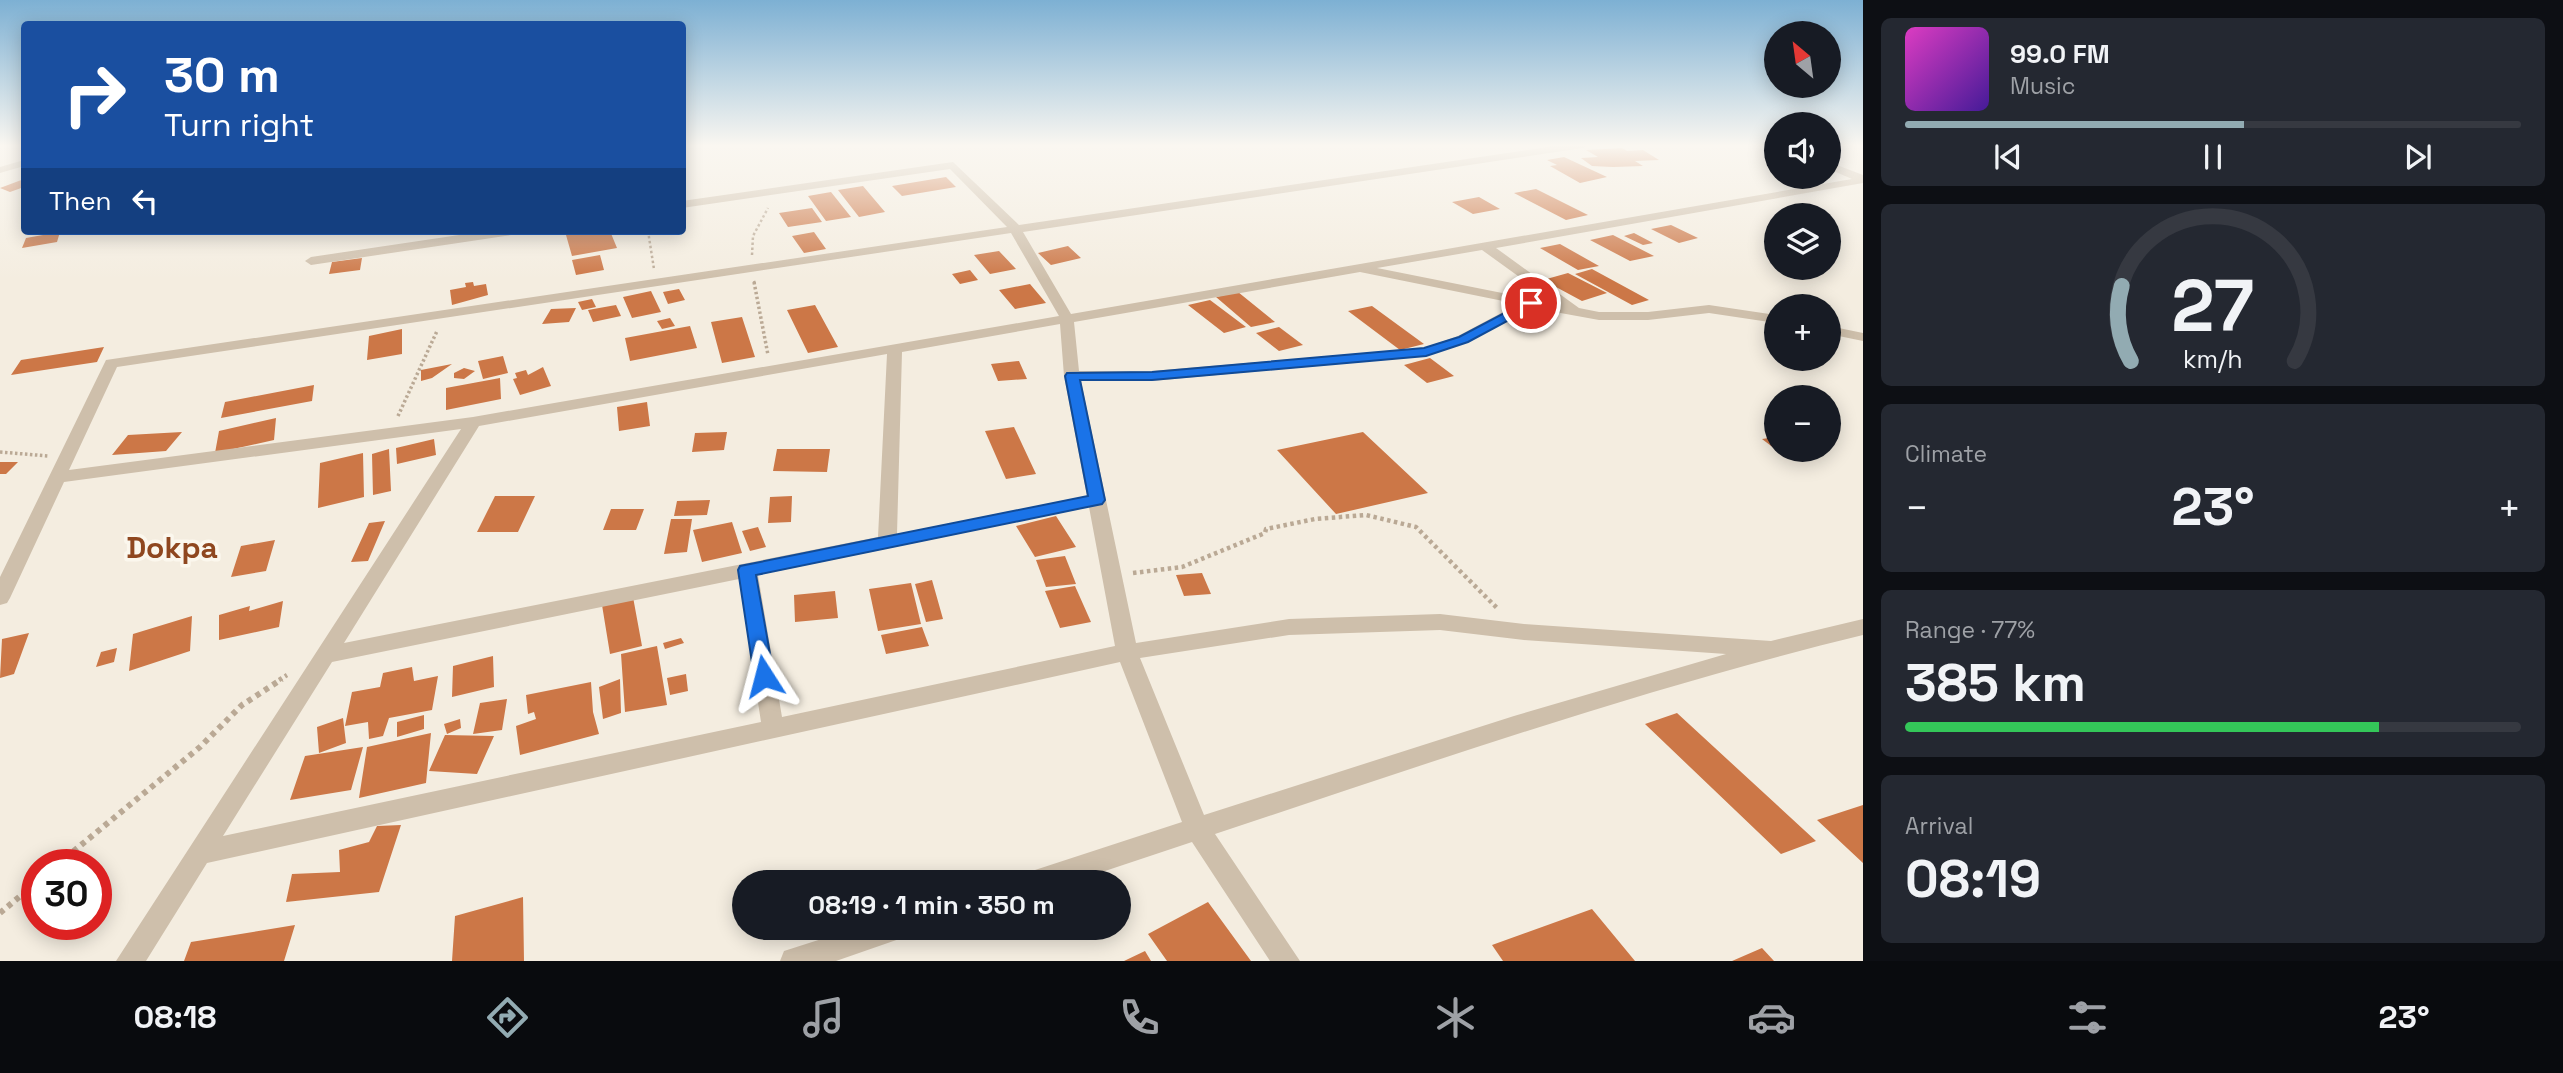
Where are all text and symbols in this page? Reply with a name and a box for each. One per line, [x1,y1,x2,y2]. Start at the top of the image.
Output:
north arrow [1764,21,1841,98]
map controls [1764,21,1841,462]
text: 99.0 FM [2010,37,2110,71]
text: 30 m [164,44,280,106]
icon: right [49,49,140,140]
text: Music [2010,71,2075,101]
text: Turn right [164,105,314,145]
button: sound [1764,112,1841,189]
icon: previous [1989,138,2027,176]
icon: pause [2194,138,2232,176]
icon: next [2399,138,2437,176]
icon: left [126,182,164,220]
text: Then [49,184,112,218]
button: layers [1764,203,1841,280]
text: 27 [2172,259,2254,352]
pin [1501,273,1561,333]
icon: arrive [1512,284,1550,322]
button: + [1764,294,1841,371]
text: km/h [2183,343,2243,375]
button: − [1764,385,1841,462]
text: Climate [1905,439,1987,469]
text: 23° [2172,474,2255,540]
text: − [1905,484,1929,532]
text: + [2497,484,2521,532]
district label: Dokpa [126,528,218,567]
text: Range · 77% [1905,615,2035,645]
position arrow [727,639,801,713]
text: 385 km [1905,650,2086,716]
text: Arrival [1905,811,1973,841]
text: 08:19 [1905,846,2041,912]
speed limit sign: 30 [21,849,112,940]
text: 08:19 · 1 min · 350 m [808,888,1055,922]
icon: directions [483,993,532,1042]
icon: music [799,993,848,1042]
icon: phone [1115,993,1164,1042]
icon: climate [1431,993,1480,1042]
icon: car [1747,993,1796,1042]
icon: filters [2063,993,2112,1042]
text: 08:18 [133,997,217,1037]
text: 23° [2378,997,2430,1037]

